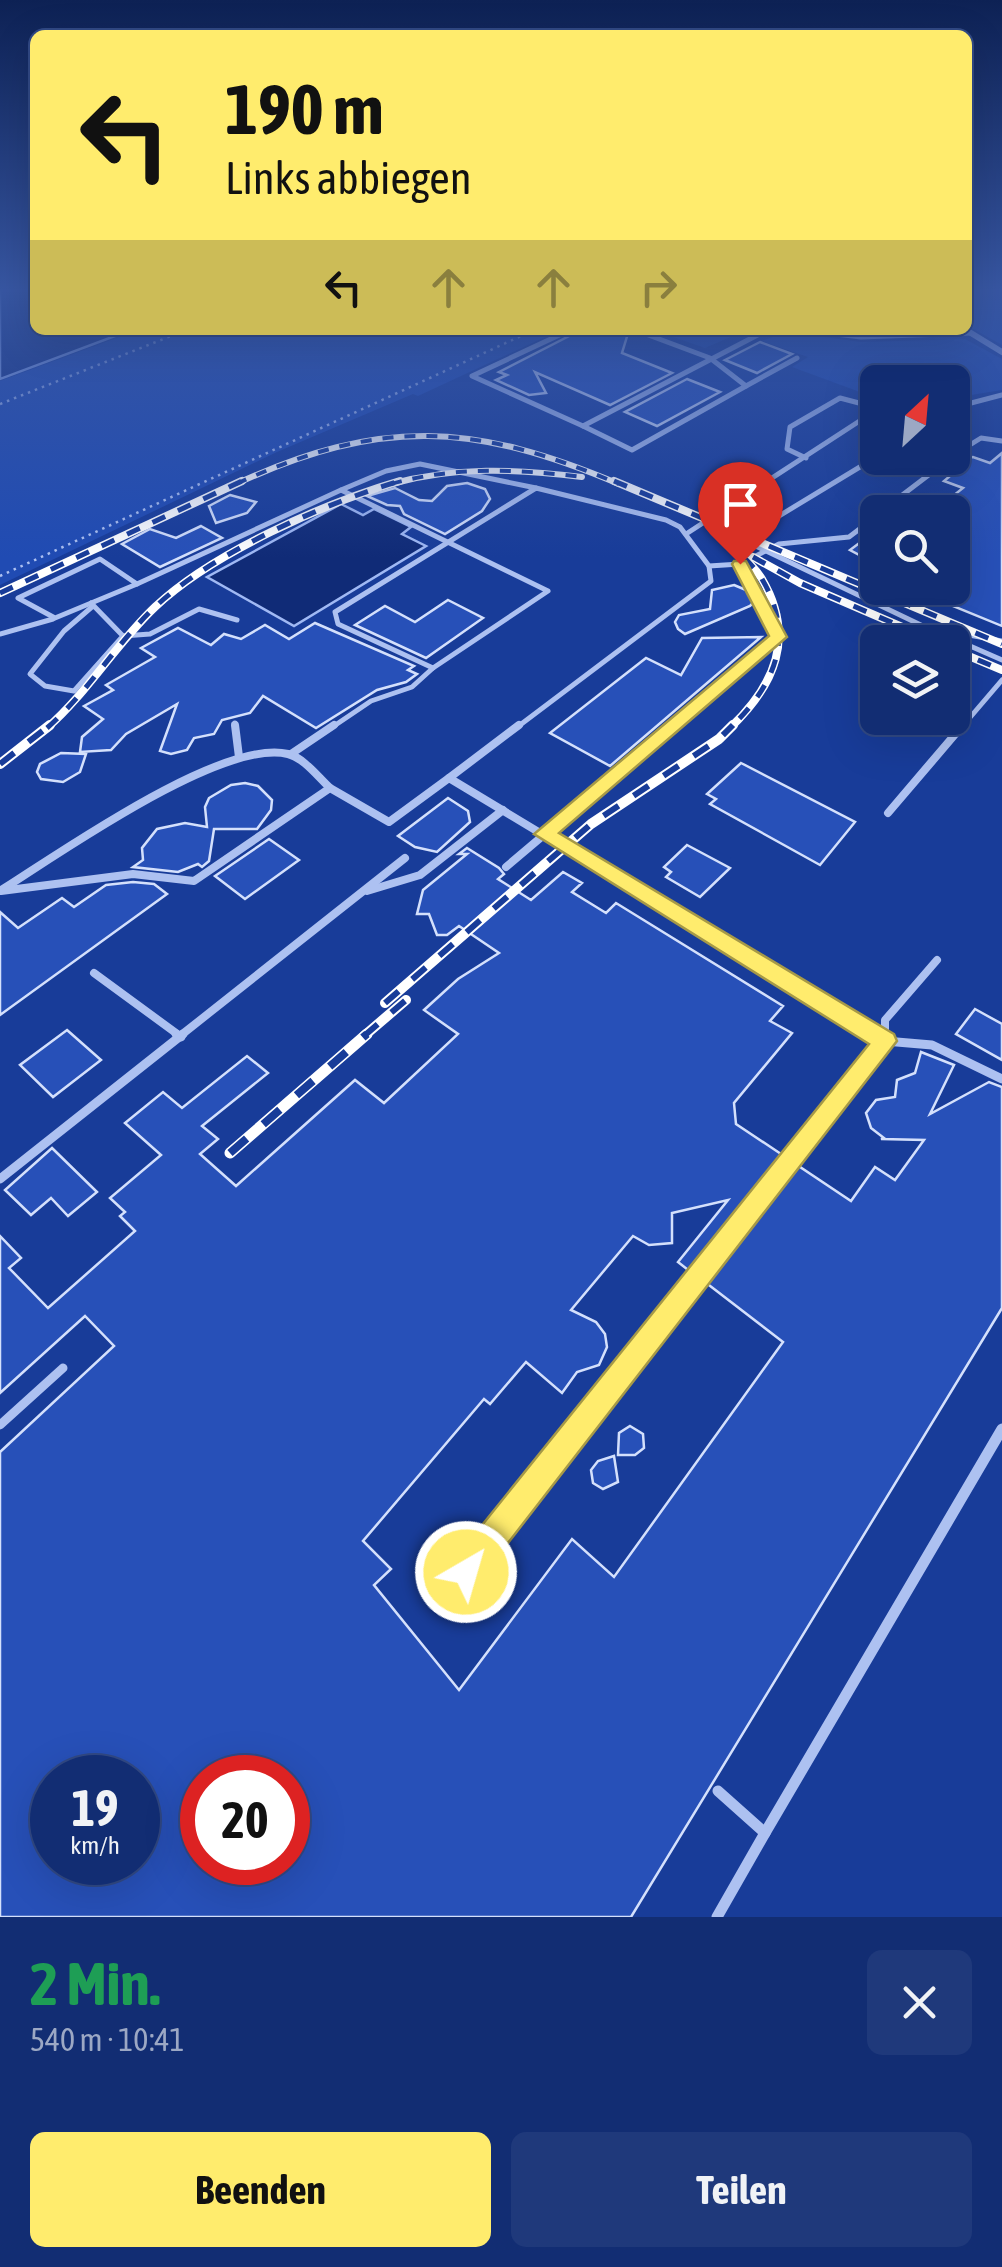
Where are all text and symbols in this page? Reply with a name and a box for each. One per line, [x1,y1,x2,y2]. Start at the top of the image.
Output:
text: 190 m [225,69,384,149]
icon: left [60,70,190,200]
text: Links abbiegen [225,152,472,204]
icon: left [316,260,371,315]
icon: ahead [421,260,476,315]
icon: ahead [526,260,581,315]
icon: right [631,260,686,315]
north arrow [860,365,970,475]
map controls [860,365,970,735]
pin [698,462,783,565]
icon: arrive [713,477,768,532]
button: search [860,495,970,605]
button: layers [860,625,970,735]
position arrow [414,1520,518,1624]
speed limit sign: 20 [180,1755,310,1885]
text: 19 [71,1779,118,1837]
text: km/h [70,1831,120,1859]
text: 2 Min. [30,1949,160,2018]
button: close [867,1950,972,2055]
text: 540 m · 10:41 [30,2021,185,2058]
button: Beenden [30,2132,491,2247]
button: Teilen [511,2132,972,2247]

